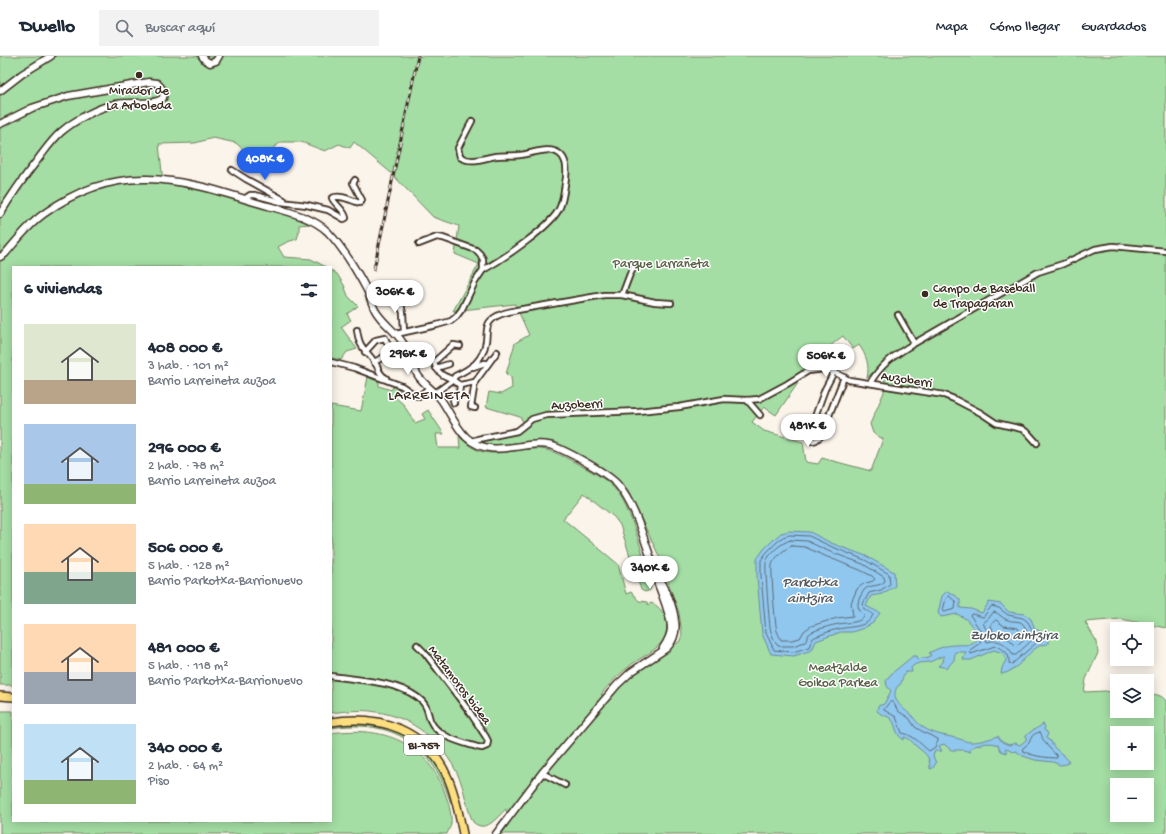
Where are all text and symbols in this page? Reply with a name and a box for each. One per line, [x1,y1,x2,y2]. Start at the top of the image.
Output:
search box [99,10,379,46]
text: Dwello [20,16,75,39]
icon: search [113,17,135,39]
text: Buscar aquí [145,19,215,37]
text: Mapa [936,19,968,36]
text: Cómo llegar [990,19,1059,36]
text: Guardados [1081,19,1146,36]
marker: Mirador de La Arboleda [134,70,144,80]
place label: Mirador de La Arboleda [106,84,172,114]
pin: 408K € [232,147,298,181]
text: 408K € [246,152,284,167]
park label: Parque Larrañeta [612,257,710,272]
icon: filters [298,279,320,301]
text: 6 viviendas [24,280,102,300]
pin: 306K € [362,280,428,314]
place label: Campo de Baseball de Trapagaran [933,282,1035,312]
text: 306K € [376,285,414,300]
marker: Campo de Baseball de Trapagaran [920,289,930,299]
text: 408 000 € [148,339,222,359]
icon: home [56,340,104,388]
pin: 296K € [375,342,441,376]
pin: 506K € [793,344,859,378]
text: 296K € [389,347,427,362]
text: 506K € [807,349,845,364]
text: 3 hab. · 101 m² [148,359,229,374]
street label: Auzoberri [880,369,934,392]
text: Barrio Larreineta auzoa [148,374,276,389]
district label: LARREINETA [388,388,470,405]
street label: Auzoberri [551,397,603,414]
pin: 481K € [775,414,841,448]
text: 481K € [790,419,826,434]
text: 296 000 € [148,439,221,459]
icon: home [56,440,104,488]
text: 2 hab. · 78 m² [148,459,224,474]
text: Barrio Larreineta auzoa [148,474,276,489]
text: 506 000 € [148,539,222,559]
icon: home [56,540,104,588]
pin: 340K € [617,556,683,590]
text: 5 hab. · 128 m² [148,559,230,574]
text: 340K € [631,561,669,576]
text: Barrio Parkotxa-Barrionuevo [148,574,303,589]
water label: Parkotxa aintzira [783,575,839,608]
map controls [1110,622,1154,822]
button: locate [1110,622,1154,666]
water label: Zuloko aintzira [970,628,1059,645]
text: 481 000 € [148,639,219,659]
icon: home [56,640,104,688]
street label: Matamoros bidea [424,643,494,729]
text: 5 hab. · 118 m² [148,659,228,674]
park label: Meatzalde Goikoa Parkea [798,661,878,691]
text: Barrio Parkotxa-Barrionuevo [148,674,303,689]
button: layers [1110,674,1154,718]
button: + [1110,726,1154,770]
road number: BI-757 [404,735,444,755]
text: 340 000 € [148,739,222,759]
icon: home [56,740,104,788]
text: 2 hab. · 64 m² [148,759,223,774]
text: Piso [148,774,170,789]
button: − [1110,778,1154,822]

